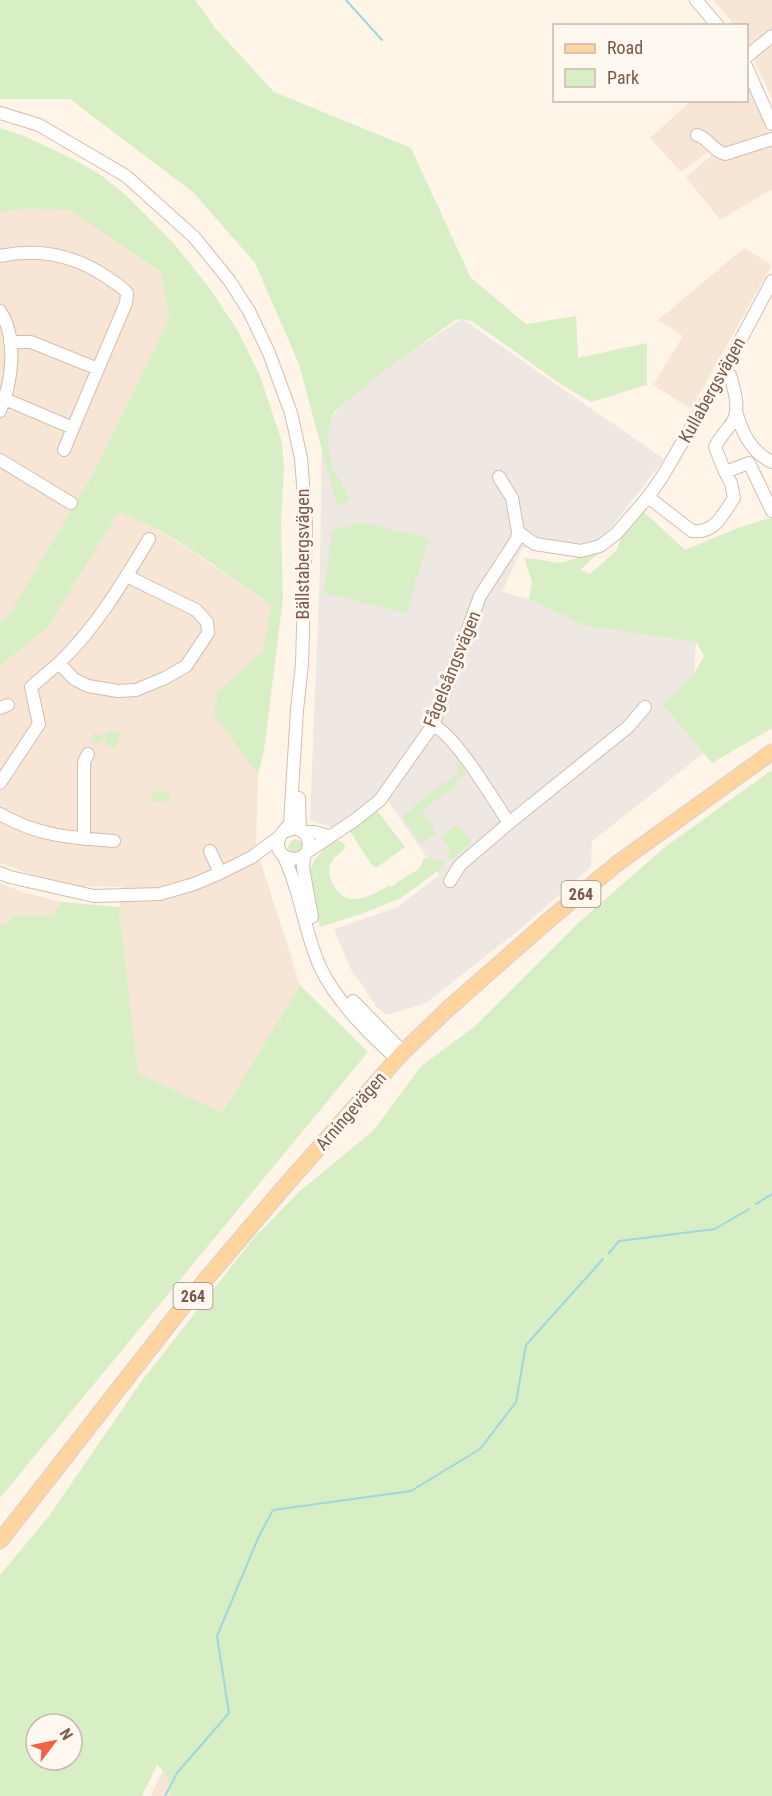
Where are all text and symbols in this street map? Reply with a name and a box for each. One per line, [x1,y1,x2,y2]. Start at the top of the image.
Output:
legend [553,24,748,102]
text: Road [607,37,643,58]
text: Park [607,67,639,88]
street label: Kullabergsvägen [674,333,749,446]
street label: Bällstabergsvägen [292,489,313,619]
street label: Fågelsångsvägen [419,608,484,730]
road number: 264 [562,881,600,907]
street label: Arningevägen [311,1067,390,1154]
road number: 264 [174,1283,212,1309]
north arrow [24,1712,84,1772]
text: N [56,1725,77,1744]

